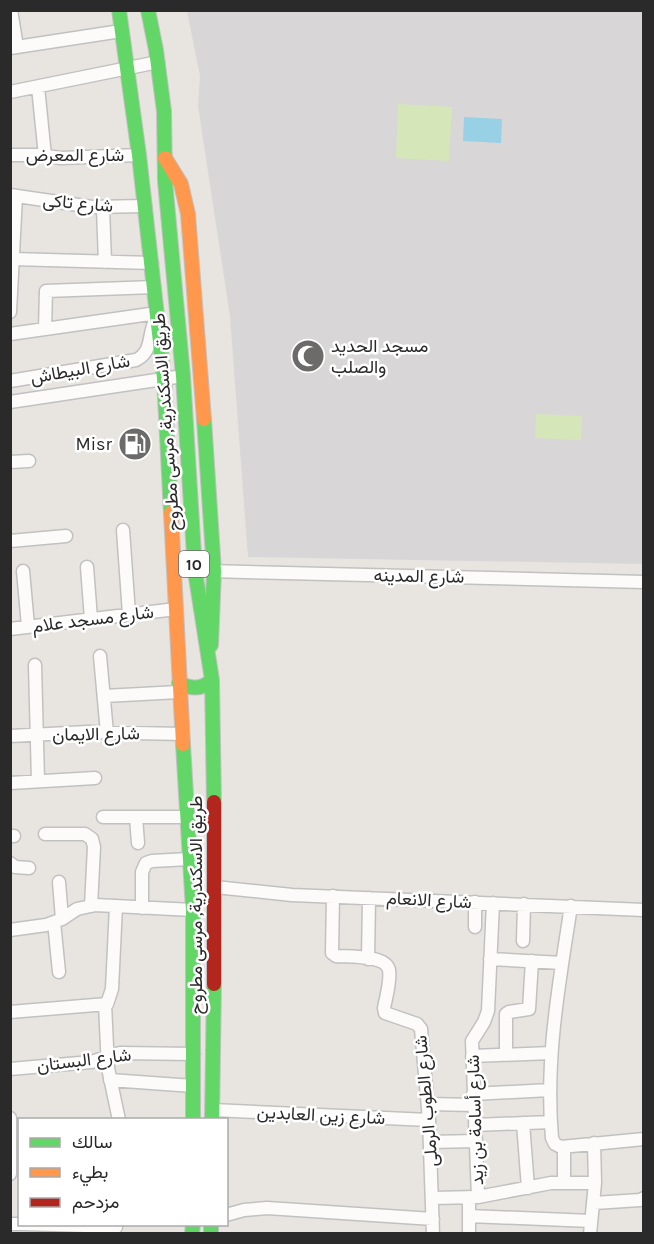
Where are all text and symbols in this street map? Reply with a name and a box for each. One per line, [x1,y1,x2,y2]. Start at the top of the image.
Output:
street label: شارع المعرض [26,144,124,167]
street label: شارع تاكى [42,189,114,218]
street label: طريق الاسكندرية, مرسى مطروح [147,312,186,532]
place label: مسجد الحديد والصلب [331,335,428,378]
mosque icon: مسجد الحديد والصلب [290,338,326,374]
street label: شارع البيطاش [28,349,132,390]
fuel station icon: Misr [117,426,153,462]
place label: Misr [75,433,112,455]
road number: 10 [179,551,209,577]
street label: شارع المدينه [373,564,465,589]
street label: شارع مسجد علام [31,601,155,638]
street label: شارع الايمان [52,722,140,747]
street label: طريق الاسكندرية, مرسى مطروح [185,796,208,1014]
street label: شارع الانعام [386,887,472,914]
street label: شارع الطوب الرملى [409,1034,444,1168]
street label: شارع البستان [35,1043,133,1078]
street label: شارع أسامة بن زيد [462,1054,489,1186]
street label: شارع زين العابدين [256,1101,386,1130]
legend [18,1118,228,1226]
text: سالك [72,1131,112,1153]
text: بطيء [72,1161,108,1187]
text: مزدحم [72,1191,119,1214]

